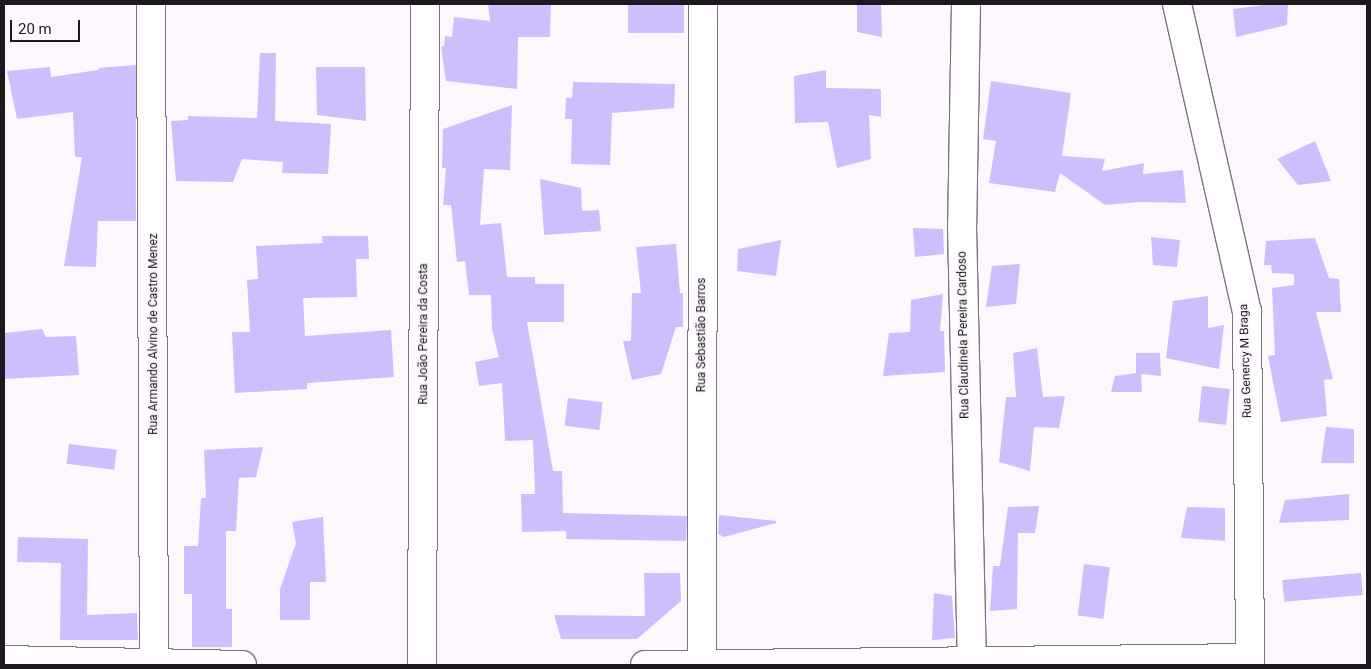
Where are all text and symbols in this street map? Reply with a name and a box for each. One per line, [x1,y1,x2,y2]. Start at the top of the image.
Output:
scale bar [12,10,82,42]
text: 20 m [18,20,52,38]
street label: Rua Armando Alvino de Castro Menez [147,233,161,435]
street label: Rua Claudineia Pereira Cardoso [955,251,973,419]
street label: Rua João Pereira da Costa [417,263,431,405]
street label: Rua Sebastião Barros [695,278,709,392]
street label: Rua Genercy M Braga [1237,304,1255,418]

